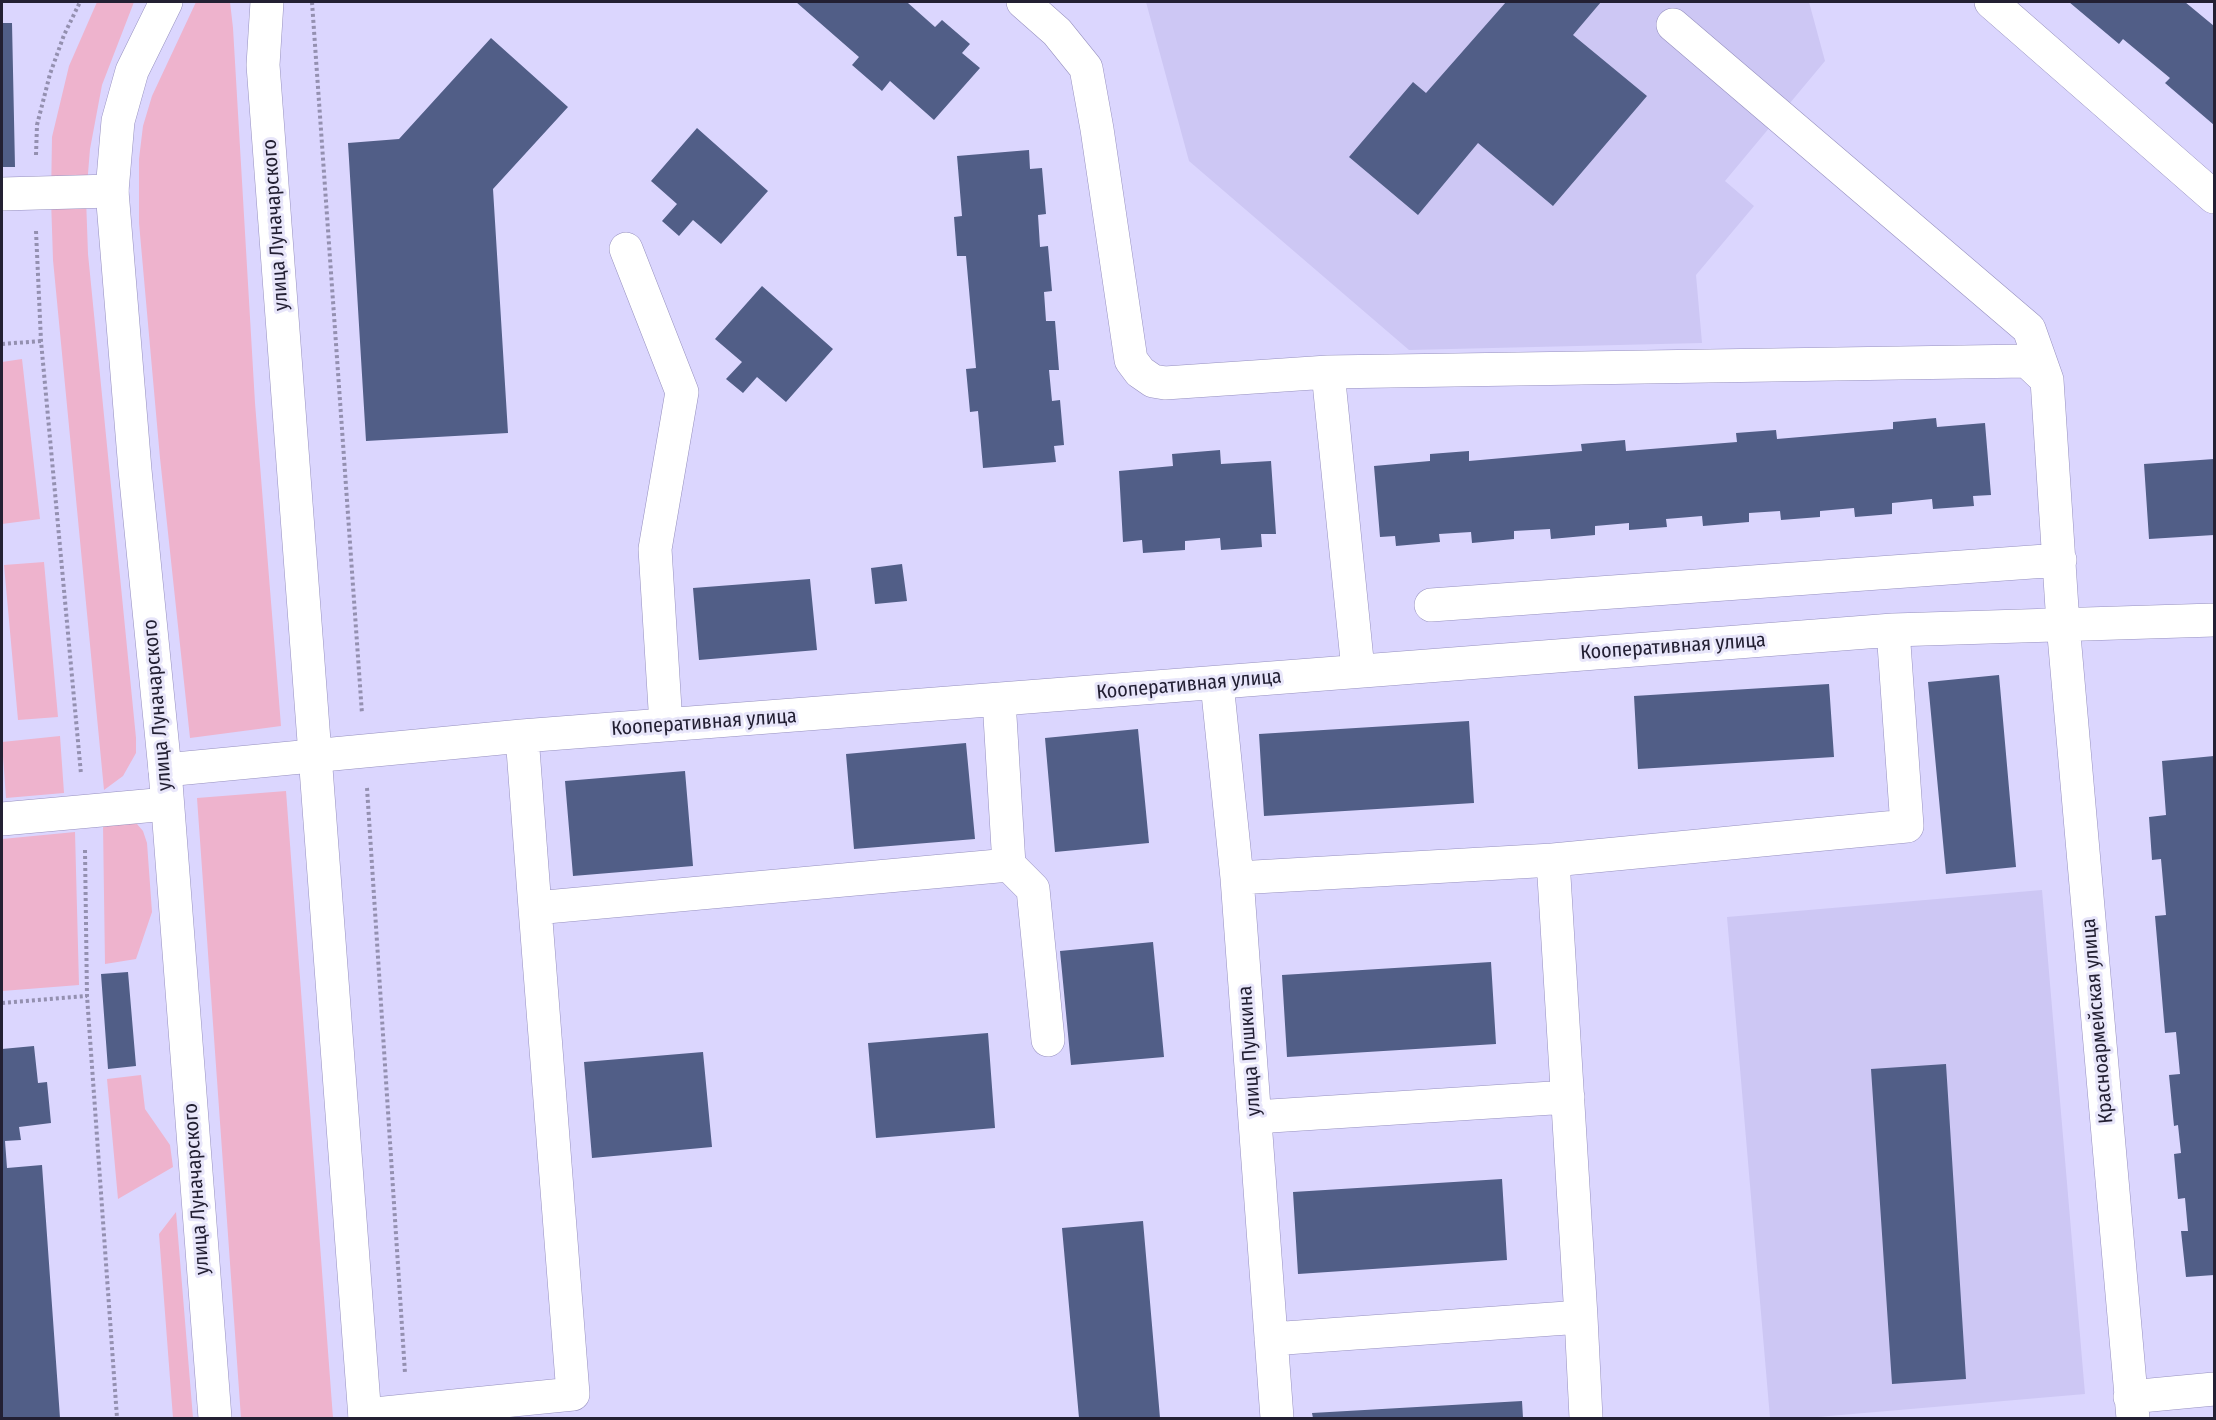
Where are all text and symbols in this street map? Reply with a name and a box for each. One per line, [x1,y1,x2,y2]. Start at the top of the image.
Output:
street label: улица Луначарского [258,138,294,312]
street label: улица Луначарского [139,618,177,792]
street label: Кооперативная улица [1579,629,1767,665]
street label: Кооперативная улица [1095,665,1283,705]
street label: Кооперативная улица [610,705,798,741]
street label: Красноармейская улица [2077,917,2119,1125]
street label: улица Пушкина [1233,985,1267,1117]
street label: улица Луначарского [179,1102,215,1276]

